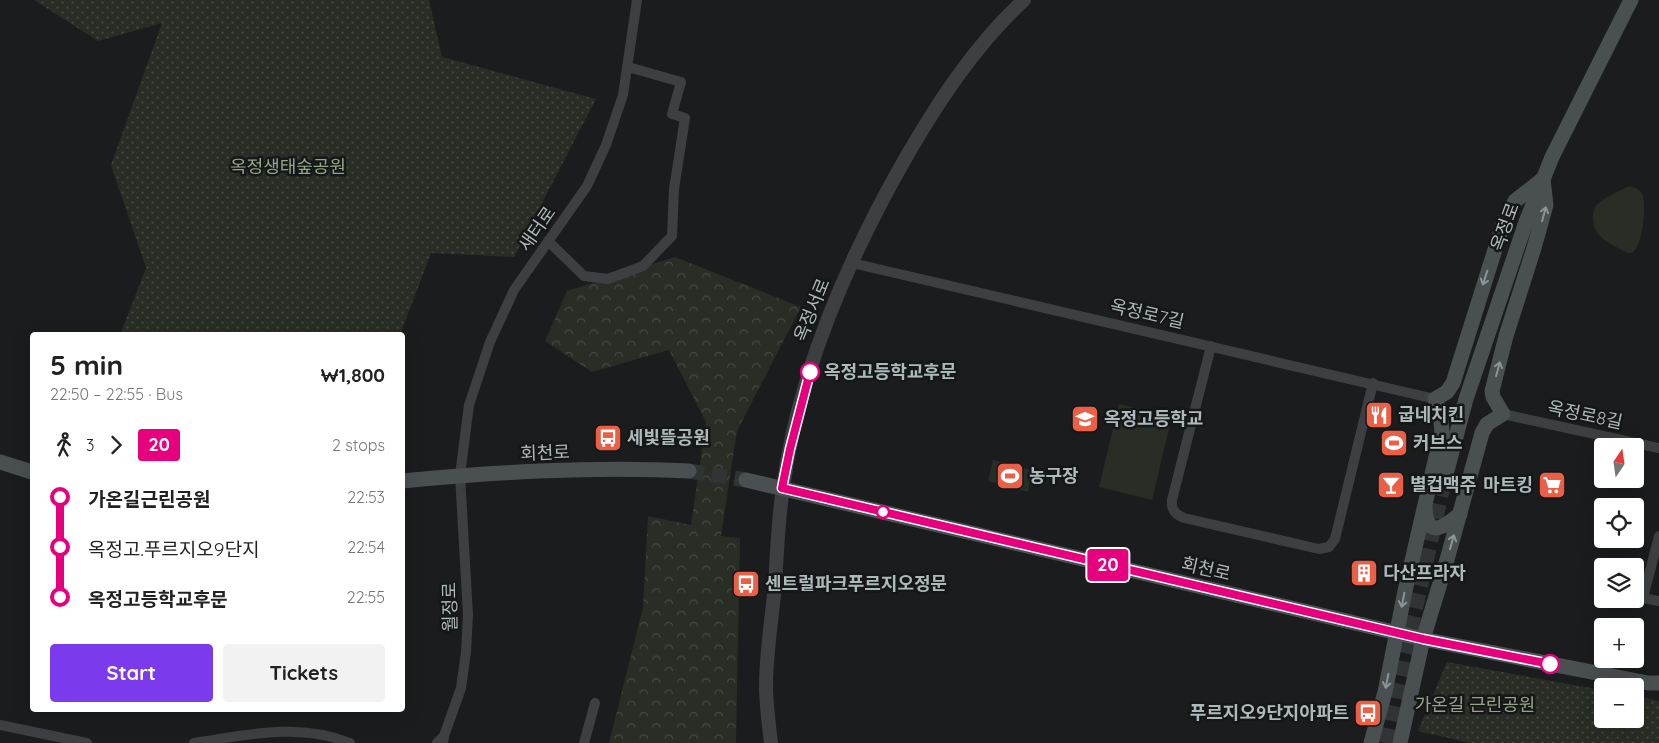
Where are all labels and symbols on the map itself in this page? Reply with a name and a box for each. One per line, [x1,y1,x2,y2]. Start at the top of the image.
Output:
park label: 옥정생태숲공원 [230,155,346,178]
street label: 옥정로 [1485,200,1524,254]
street label: 새터로 [513,202,560,256]
one-way arrow [1539,206,1549,222]
one-way arrow [1480,269,1490,285]
street label: 옥정서로 [788,275,835,345]
street label: 옥정로7길 [1108,294,1186,333]
place label: 옥정고등학교후문 [824,360,956,383]
marker: 옥정고등학교후문 [800,362,820,382]
one-way arrow [1493,362,1503,378]
street label: 옥정로8길 [1546,395,1625,434]
restaurant icon: 굽네치킨 [1364,400,1394,430]
place label: 굽네치킨 [1398,403,1464,426]
school or university icon: 옥정고등학교 [1070,404,1100,434]
place label: 옥정고등학교 [1104,407,1203,430]
bus stop icon: 세빛뜰공원 [593,423,623,453]
place label: 세빛뜰공원 [627,426,710,449]
sports icon: 커브스 [1379,428,1409,458]
place label: 커브스 [1413,431,1463,454]
north arrow [1594,438,1644,488]
street label: 회천로 [520,440,570,465]
sports icon: 농구장 [995,461,1025,491]
place label: 농구장 [1029,464,1079,487]
bar icon: 별컵맥주 [1376,470,1406,500]
supermarket icon: 마트킹 [1537,470,1567,500]
place label: 별컵맥주 [1410,473,1476,496]
place label: 마트킹 [1483,473,1533,496]
unlabelled marker [876,505,890,519]
one-way arrow [1447,535,1457,551]
line badge: 20 [1086,549,1130,581]
street label: 회천로 [1179,552,1233,585]
building icon: 다산프라자 [1349,558,1379,588]
place label: 다산프라자 [1383,561,1466,584]
bus stop icon: 센트럴파크푸르지오정문 [731,569,761,599]
place label: 센트럴파크푸르지오정문 [765,572,947,595]
street label: 월정로 [438,582,461,632]
one-way arrow [1398,591,1407,607]
unlabelled marker [1540,654,1560,674]
one-way arrow [1382,672,1391,688]
park label: 가온길 근린공원 [1415,693,1535,716]
bus stop icon: 푸르지오9단지아파트 [1353,698,1383,728]
place label: 푸르지오9단지아파트 [1190,701,1349,724]

